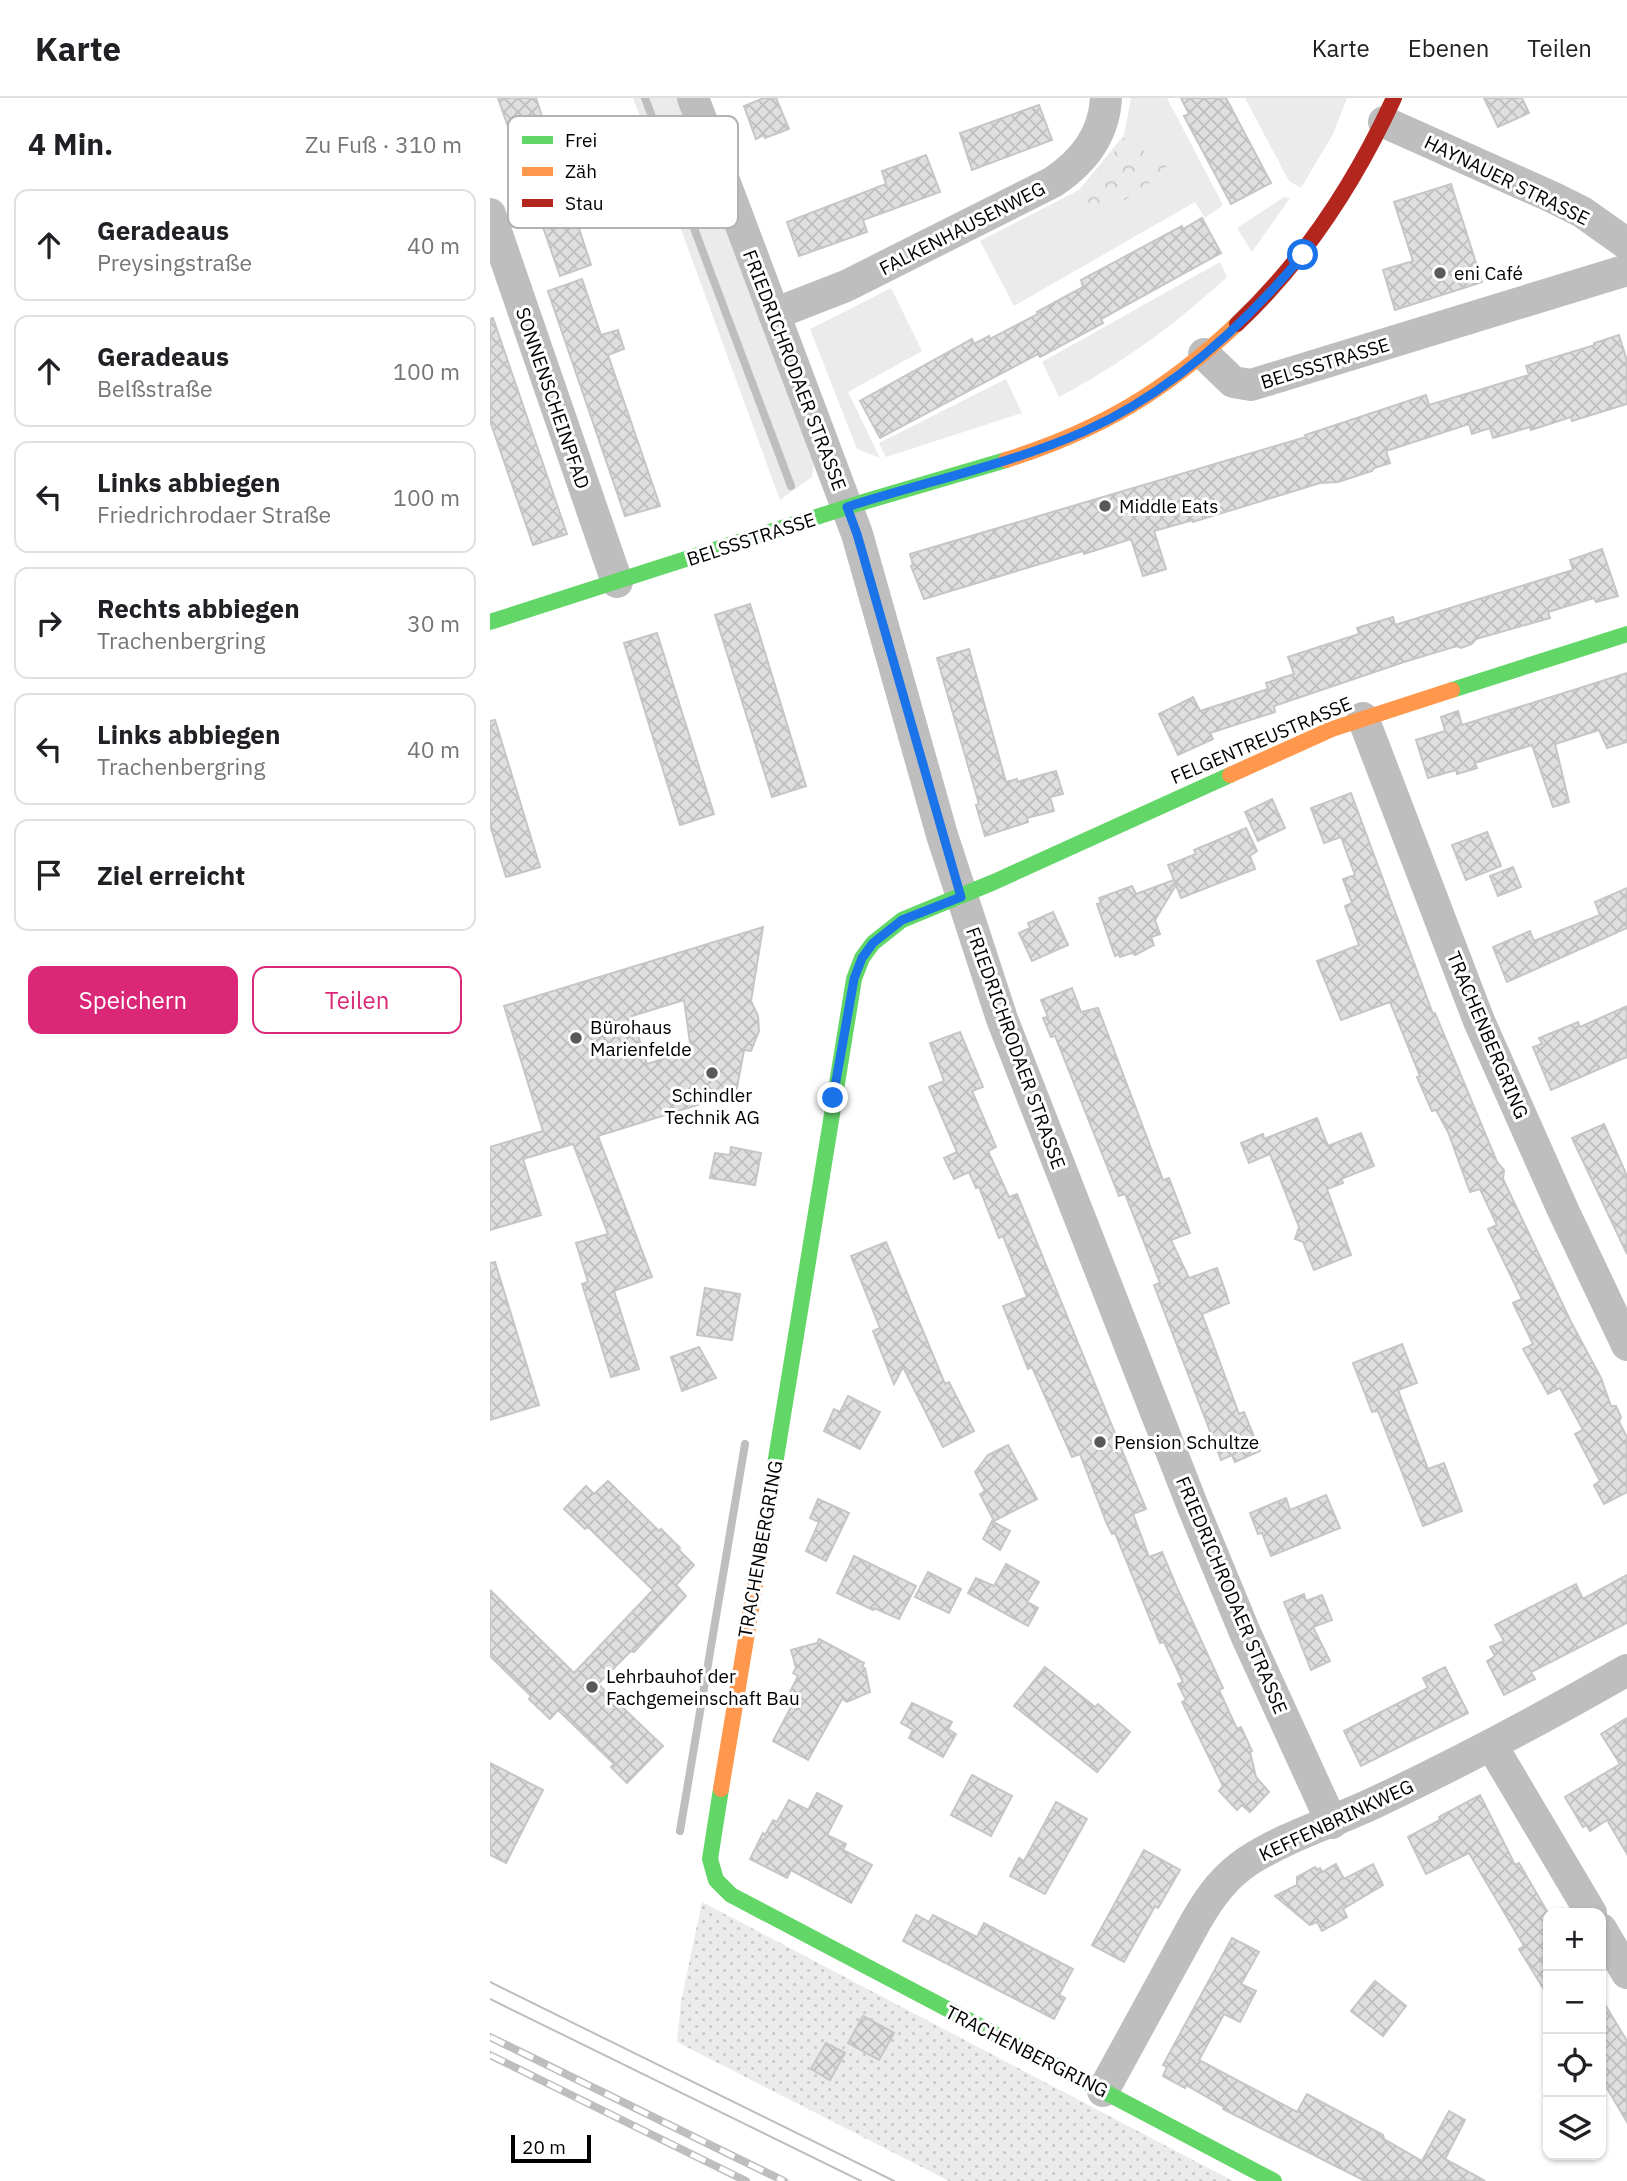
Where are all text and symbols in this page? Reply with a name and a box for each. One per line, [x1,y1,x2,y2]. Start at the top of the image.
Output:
text: Karte [35,27,121,70]
text: Karte [1312,32,1370,64]
text: Ebenen [1408,32,1489,64]
text: Teilen [1527,32,1592,64]
legend [508,116,738,228]
text: 4 Min. [28,124,113,163]
text: Frei [565,128,597,152]
text: Zu Fuß · 310 m [305,129,462,159]
street label: HAYNAUER STRASSE [1420,130,1594,230]
text: Zäh [565,159,597,183]
street label: FALKENHAUSENWEG [875,176,1049,280]
text: Stau [565,191,604,215]
text: Geradeaus [97,213,229,247]
icon: ahead [30,226,68,264]
text: 40 m [407,230,460,260]
route start [1287,239,1318,270]
street label: FRIEDRICHRODAER STRASSE [738,246,852,494]
text: Preysingstraße [97,247,252,277]
place label: eni Café [1454,261,1523,285]
marker: eni Café [1432,265,1448,281]
street label: SONNENSCHEINPFAD [511,304,595,492]
street label: BELSSSTRASSE [1258,332,1392,394]
text: Geradeaus [97,339,229,373]
icon: ahead [30,352,68,390]
text: 100 m [393,356,460,386]
text: Belßstraße [97,373,213,403]
text: Links abbiegen [97,465,280,499]
icon: left [30,478,68,516]
text: 100 m [393,482,460,512]
place label: Middle Eats [1119,494,1218,518]
marker: Middle Eats [1097,498,1113,514]
text: Friedrichrodaer Straße [97,499,331,529]
street label: BELSSSTRASSE [684,507,818,571]
text: Rechts abbiegen [97,591,300,625]
icon: right [30,604,68,642]
text: 30 m [407,608,460,638]
text: Trachenbergring [97,625,266,655]
street label: FELGENTREUSTRASSE [1167,691,1355,789]
text: Links abbiegen [97,717,280,751]
icon: left [30,730,68,768]
text: 40 m [407,734,460,764]
text: Trachenbergring [97,751,266,781]
icon: arrive [30,856,68,894]
text: Ziel erreicht [97,858,245,892]
street label: FRIEDRICHRODAER STRASSE [961,924,1071,1172]
street label: TRACHENBERGRING [1442,948,1534,1122]
button: Speichern [28,966,238,1034]
button: Teilen [252,966,462,1034]
place label: Bürohaus Marienfelde [590,1015,692,1061]
marker: Bürohaus Marienfelde [568,1030,584,1046]
marker: Schindler Technik AG [704,1065,720,1081]
route end [817,1082,848,1113]
place label: Schindler Technik AG [664,1083,760,1129]
place label: Pension Schultze [1114,1430,1259,1454]
marker: Pension Schultze [1092,1434,1108,1450]
street label: TRACHENBERGRING [733,1458,787,1640]
street label: FRIEDRICHRODAER STRASSE [1171,1472,1293,1718]
place label: Lehrbauhof der Fachgemeinschaft Bau [606,1664,800,1710]
marker: Lehrbauhof der Fachgemeinschaft Bau [584,1679,600,1695]
street label: KEFFENBRINKWEG [1255,1774,1417,1866]
map controls [1543,1908,1606,2160]
button: + [1543,1908,1606,1971]
button: − [1543,1971,1606,2034]
street label: TRACHENBERGRING [941,2000,1113,2102]
button: locate [1543,2034,1606,2097]
button: layers [1543,2097,1606,2160]
scale bar [511,2132,592,2164]
text: 20 m [522,2135,566,2159]

